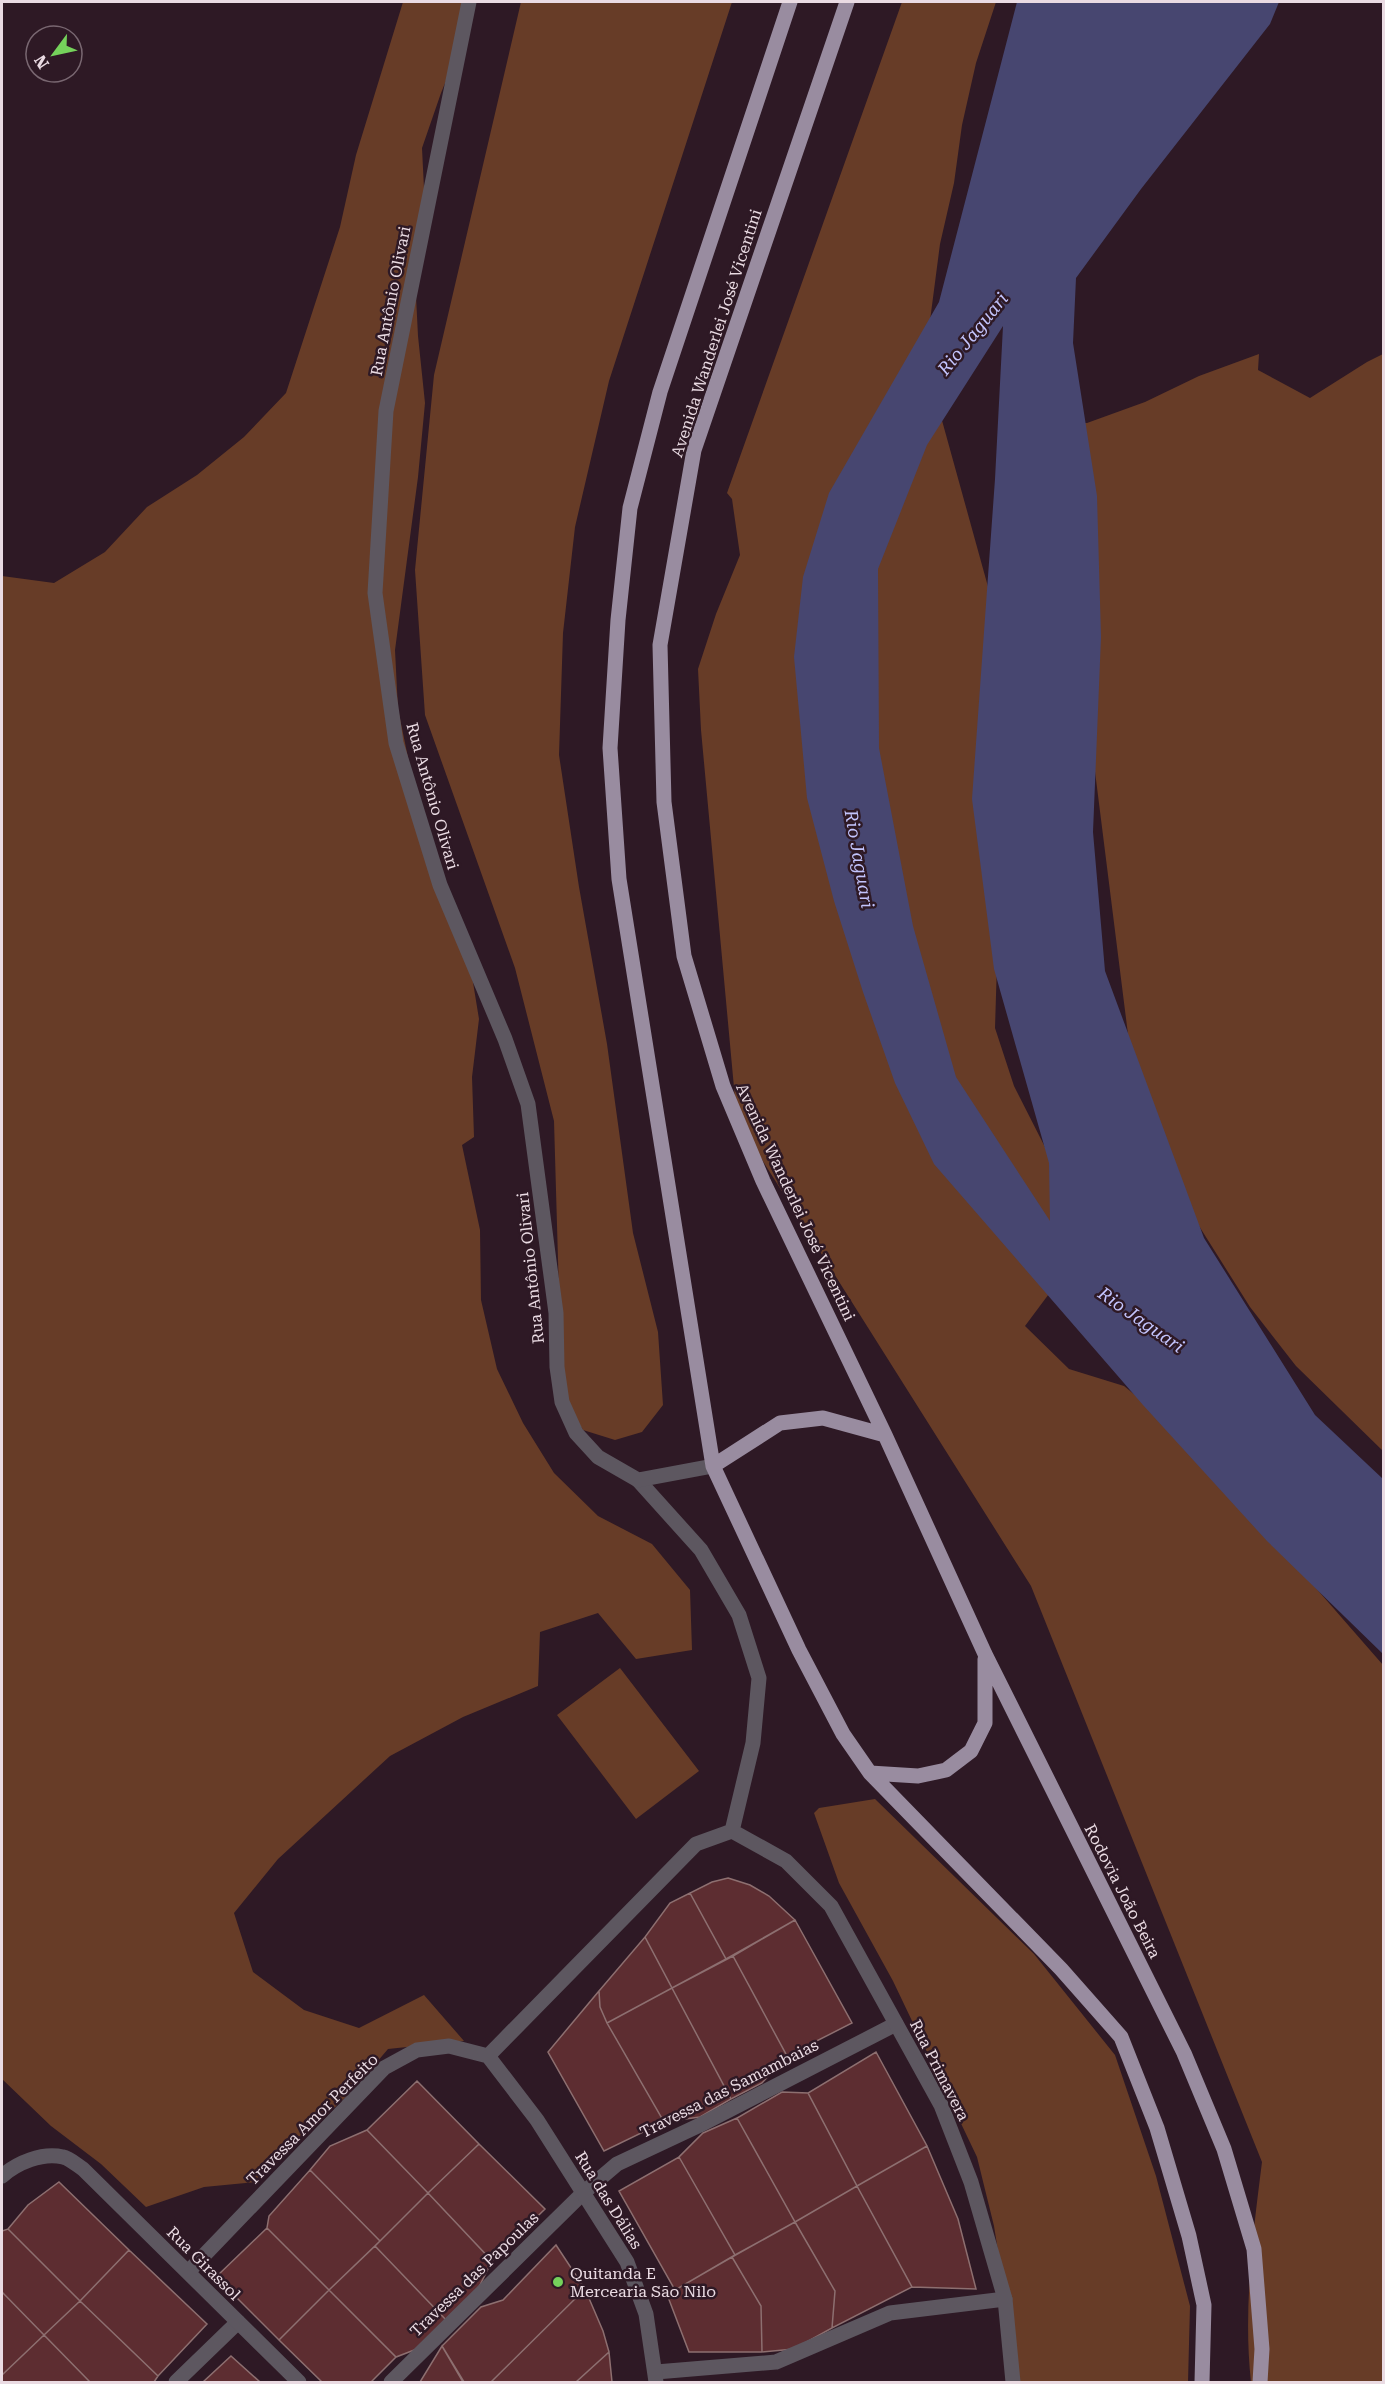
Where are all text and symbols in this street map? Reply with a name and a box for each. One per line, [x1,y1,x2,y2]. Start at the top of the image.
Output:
north arrow [24,24,84,84]
text: N [31,52,53,72]
street label: Avenida Wanderlei José Vicentini [667,207,766,460]
street label: Rua Antônio Olivari [367,225,414,378]
water label: Rio Jaguari [932,288,1012,380]
street label: Rua Antônio Olivari [402,720,463,872]
water label: Rio Jaguari [840,807,879,910]
street label: Avenida Wanderlei José Vicentini [732,1081,859,1324]
street label: Rua Antônio Olivari [513,1191,548,1345]
water label: Rio Jaguari [1094,1282,1188,1357]
street label: Rodovia João Beira [1080,1821,1165,1962]
street label: Rua Primavera [906,2016,973,2124]
street label: Travessa das Samambaias [637,2035,822,2142]
street label: Travessa Amor Perfeito [243,2050,382,2189]
street label: Rua das Dálias [571,2148,646,2253]
street label: Travessa das Papoulas [406,2208,543,2341]
street label: Rua Girassol [163,2223,244,2304]
place label: Quitanda E Mercearia São Nilo [570,2264,716,2301]
marker: Quitanda E Mercearia São Nilo [551,2275,565,2289]

